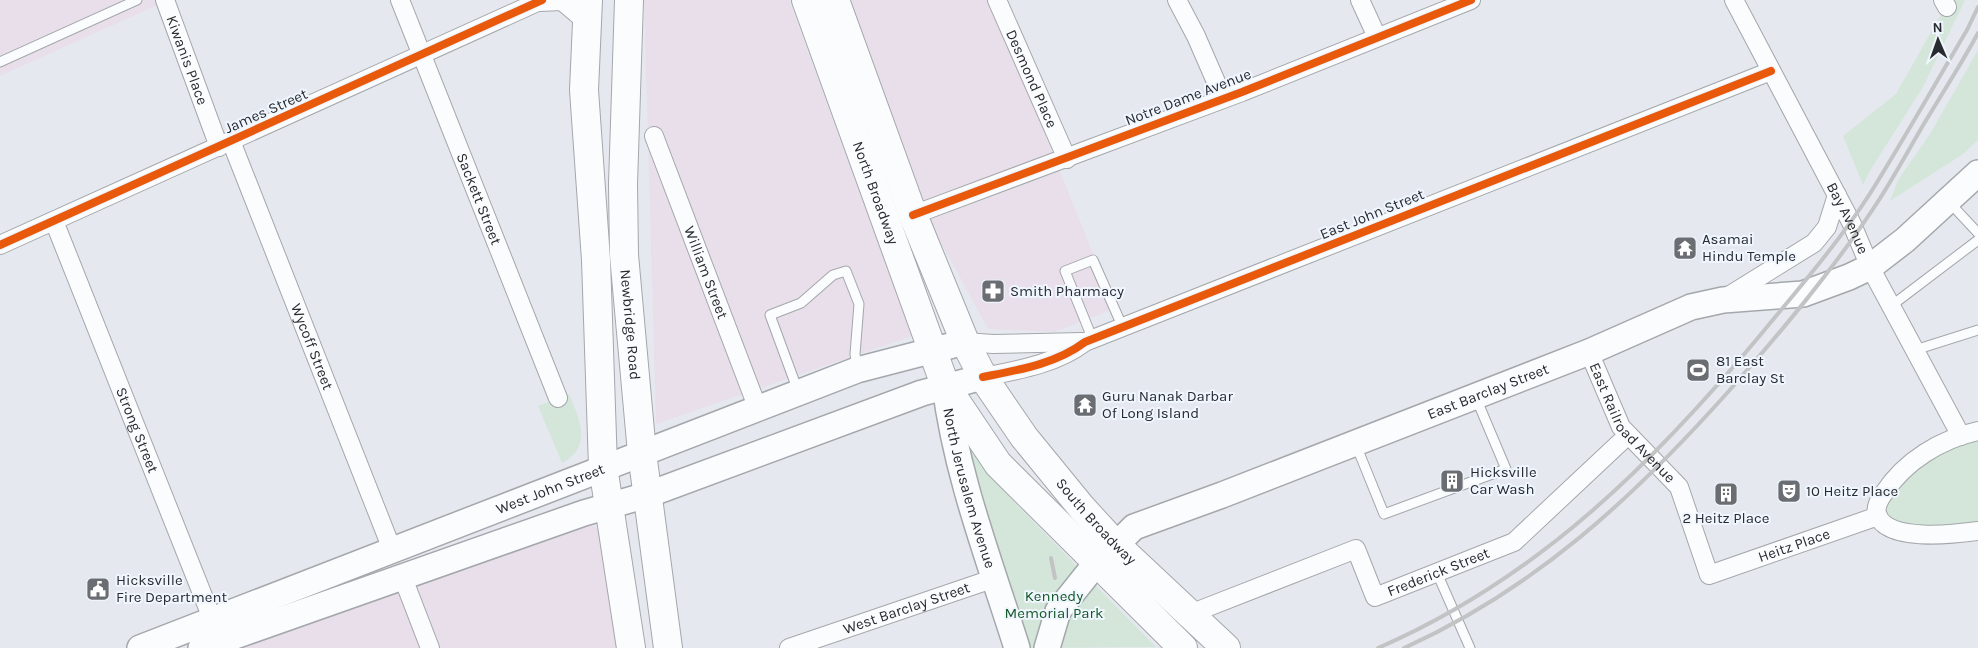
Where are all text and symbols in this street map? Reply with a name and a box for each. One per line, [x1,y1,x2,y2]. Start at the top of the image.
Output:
street label: Kiwanis Place [162,13,212,107]
north arrow [1913,15,1963,65]
text: N [1932,19,1943,36]
street label: Desmond Place [1002,27,1061,131]
street label: Notre Dame Avenue [1122,65,1254,129]
street label: James Street [222,85,310,137]
street label: North Broadway [849,139,902,247]
street label: Sackett Street [453,150,505,248]
street label: Bay Avenue [1823,179,1872,257]
street label: East John Street [1317,185,1427,243]
street label: William Street [680,223,732,322]
place label: Asamai Hindu Temple [1702,230,1796,265]
temple icon: Asamai Hindu Temple [1672,235,1698,261]
street label: Newbridge Road [616,269,644,381]
pharmacy icon: Smith Pharmacy [980,278,1006,304]
place label: Smith Pharmacy [1010,282,1124,300]
street label: Wycoff Street [287,301,337,393]
place label: 81 East Barclay St [1716,352,1785,387]
sports icon: 81 East Barclay St [1685,357,1711,383]
street label: East Barclay Street [1425,360,1551,423]
street label: East Railroad Avenue [1585,360,1679,487]
street label: Strong Street [112,385,162,476]
place label: Guru Nanak Darbar Of Long Island [1102,387,1233,422]
temple icon: Guru Nanak Darbar Of Long Island [1072,392,1098,418]
street label: North Jerusalem Avenue [939,406,999,571]
street label: West John Street [493,460,607,518]
place label: Hicksville Car Wash [1470,463,1537,498]
building icon: Hicksville Car Wash [1439,468,1465,494]
street label: South Broadway [1052,474,1140,568]
theatre icon: 10 Heitz Place [1776,478,1802,504]
building icon: 2 Heitz Place [1713,481,1739,507]
place label: 10 Heitz Place [1806,482,1898,500]
place label: 2 Heitz Place [1683,509,1769,527]
street label: Heitz Place [1756,525,1832,566]
street label: Frederick Street [1385,543,1492,600]
place label: Hicksville Fire Department [116,571,227,606]
public building icon: Hicksville Fire Department [85,576,111,602]
street label: West Barclay Street [841,578,972,638]
park label: Kennedy Memorial Park [1005,587,1103,622]

